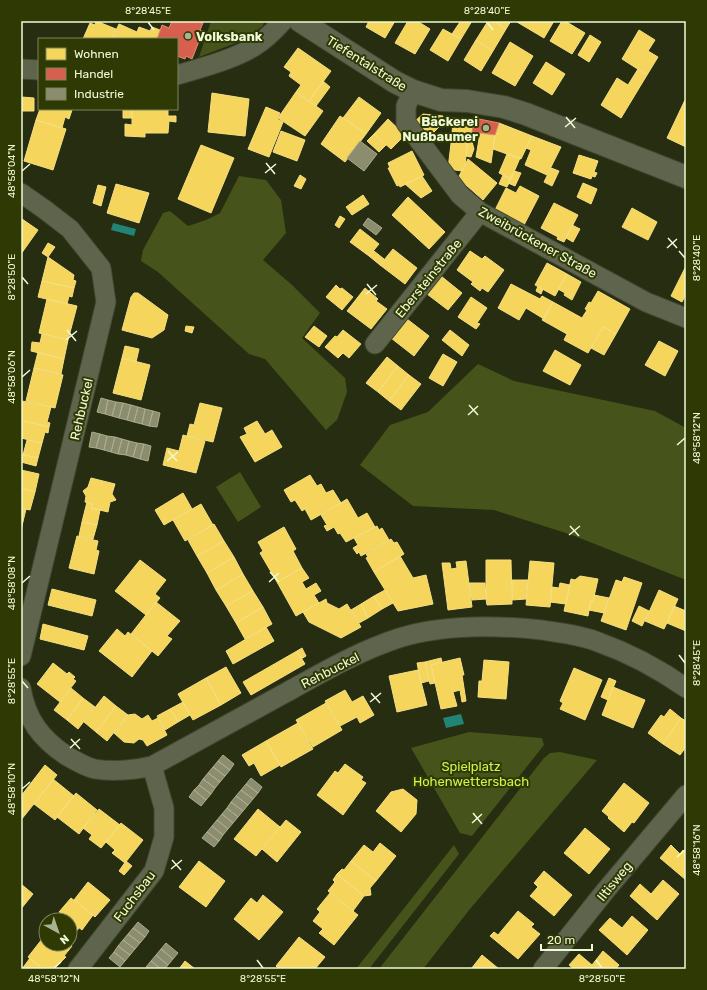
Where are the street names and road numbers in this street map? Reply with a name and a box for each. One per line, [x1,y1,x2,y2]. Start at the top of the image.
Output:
street label: Tiefentalstraße [324,33,410,94]
street label: Zweibrückener Straße [476,204,599,281]
street label: Ebersteinstraße [392,236,465,321]
street label: Rehbuckel [67,377,96,442]
street label: Rehbuckel [299,649,362,691]
street label: Iltisweg [594,858,636,905]
street label: Fuchsbau [110,868,158,925]

